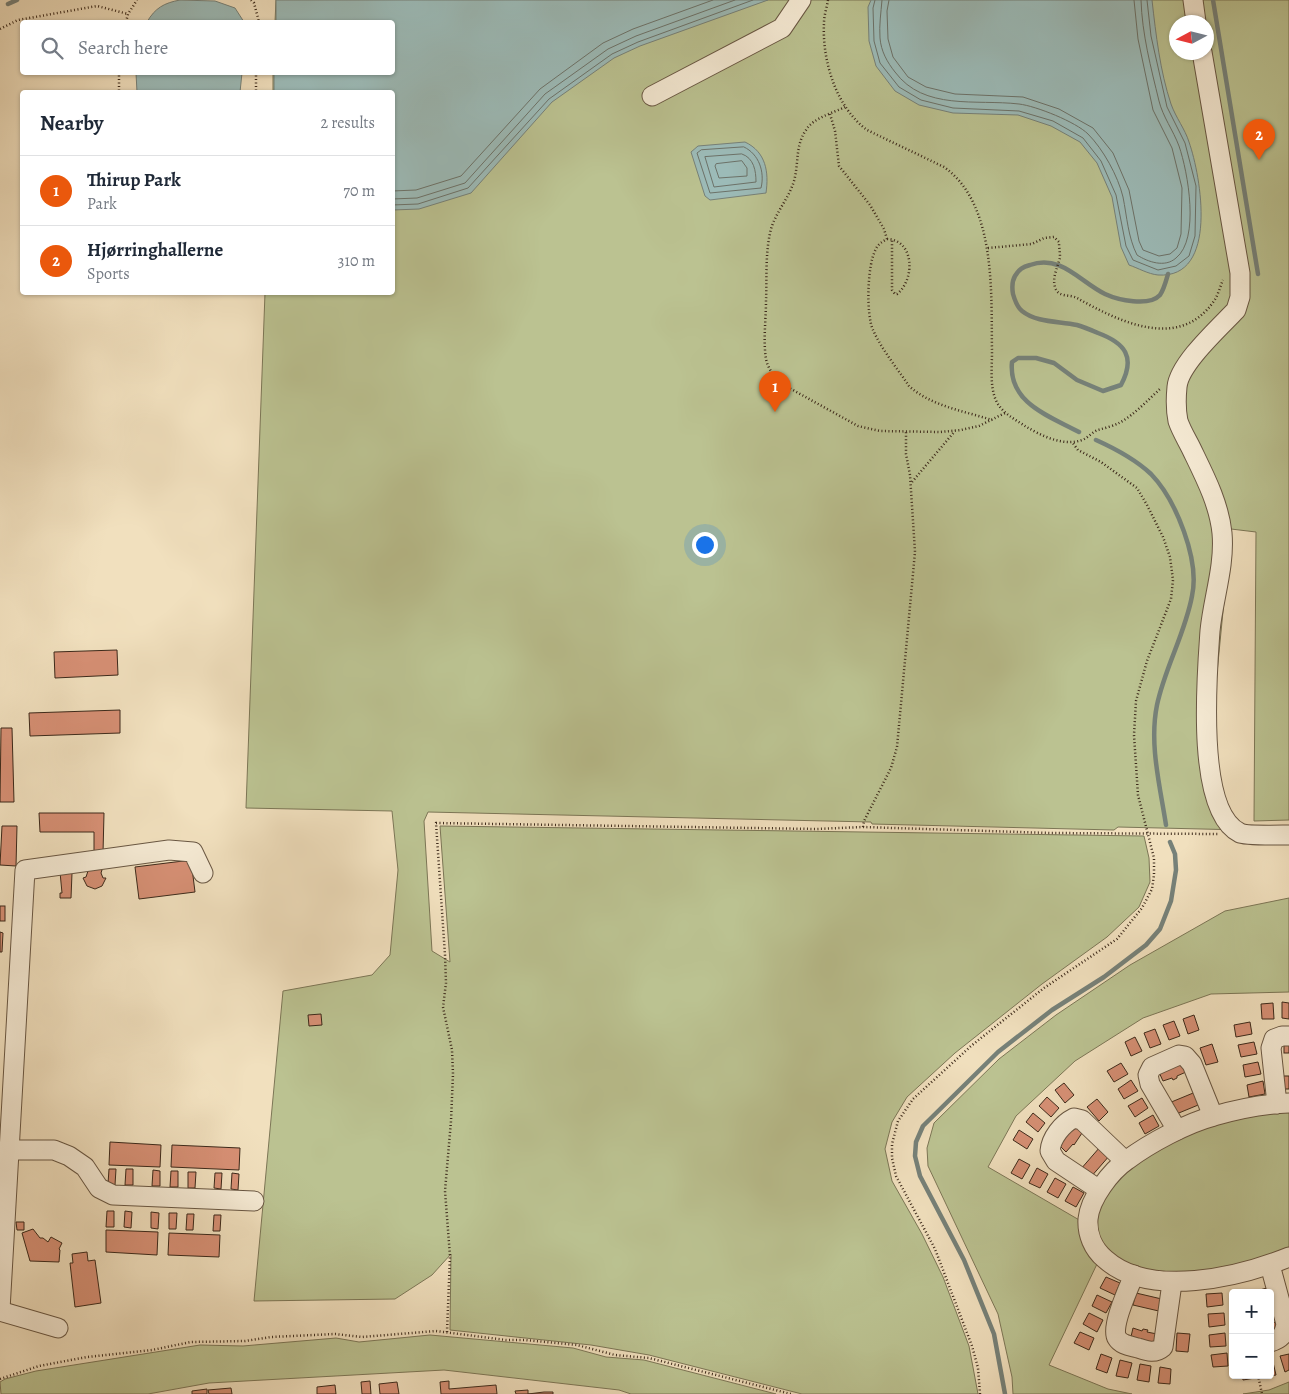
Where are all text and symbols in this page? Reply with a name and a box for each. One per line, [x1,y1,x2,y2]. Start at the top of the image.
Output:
north arrow [1169,15,1214,60]
search box [20,20,395,75]
icon: search [38,34,66,62]
text: Search here [78,35,168,61]
text: Nearby [40,109,103,137]
text: 2 results [320,112,375,134]
pin: 2 [1243,119,1275,160]
text: Thirup Park [87,167,181,193]
text: 1 [53,180,59,202]
text: 70 m [343,180,375,202]
text: Park [87,193,117,215]
text: Hjørringhallerne [87,237,223,263]
text: 2 [52,250,60,272]
text: 310 m [338,250,375,272]
text: Sports [87,263,130,285]
pin: 1 [759,371,791,412]
your location [692,532,718,558]
map controls [1229,1289,1274,1379]
button: + [1229,1289,1274,1334]
button: − [1229,1334,1274,1379]

